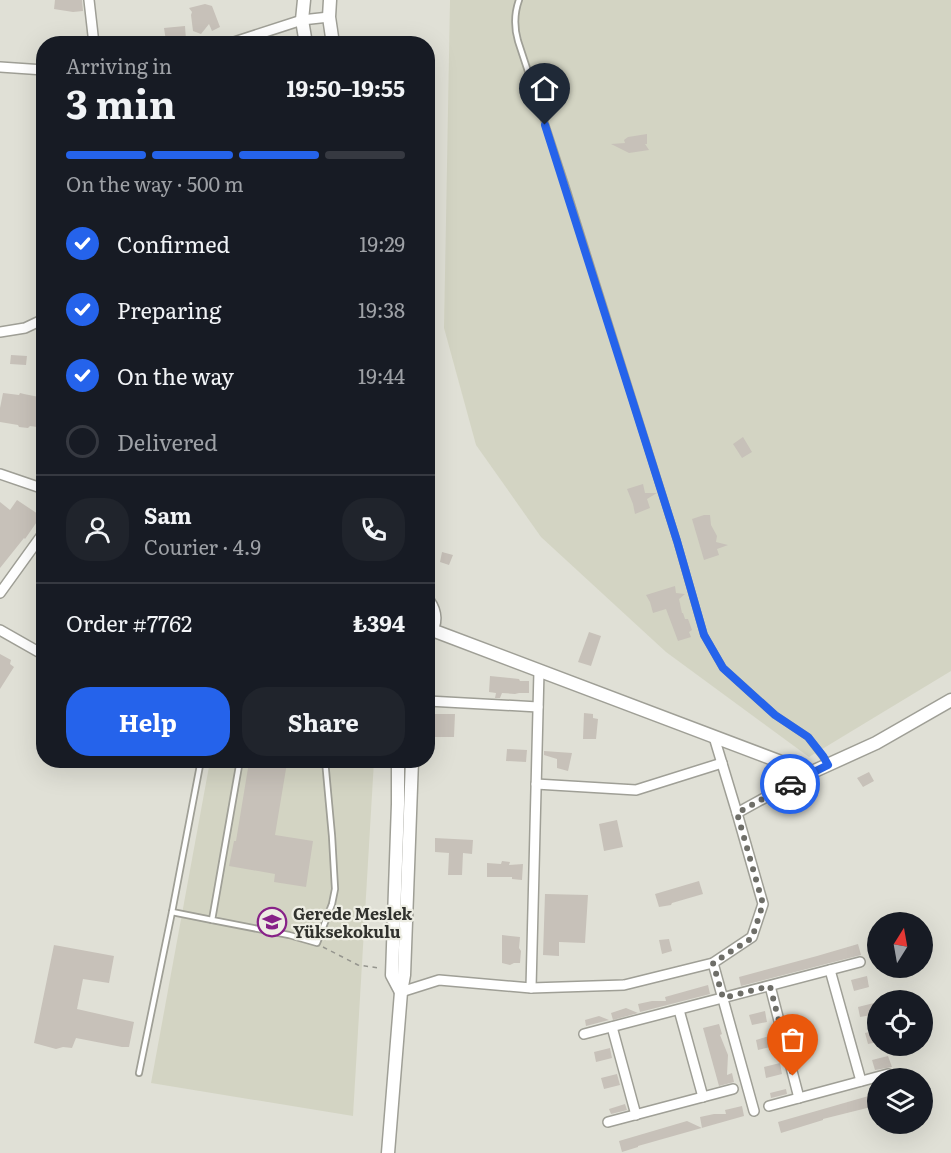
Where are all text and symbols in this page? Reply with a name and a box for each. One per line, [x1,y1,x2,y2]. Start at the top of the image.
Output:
text: Arriving in [66,50,172,80]
pin [519,63,570,125]
text: 19:50–19:55 [287,71,405,104]
icon: home [528,72,561,105]
text: 3 min [66,73,176,131]
text: On the way · 500 m [66,168,244,198]
icon: check [66,227,99,260]
text: Confirmed [117,227,230,260]
text: 19:29 [359,228,405,258]
icon: check [66,293,99,326]
text: Preparing [117,293,221,326]
text: 19:38 [358,294,405,324]
icon: check [66,359,99,392]
text: On the way [117,359,234,392]
text: 19:44 [358,360,405,390]
text: Delivered [117,425,218,458]
button: person [66,498,129,561]
text: Sam [144,498,192,531]
button: phone [342,498,405,561]
text: Courier · 4.9 [144,531,261,561]
text: Order #7762 [66,606,192,639]
text: ₺394 [353,606,405,639]
button: Help [66,687,230,756]
button: Share [242,687,405,756]
courier [760,754,820,814]
icon: car [774,768,807,801]
place label: Gerede Meslek Yüksekokulu [293,901,413,943]
school or university icon: Gerede Meslek Yüksekokulu [256,906,288,938]
north arrow [867,912,933,978]
map controls [867,912,933,1134]
button: locate [867,990,933,1056]
pin [767,1014,818,1076]
icon: bag [776,1023,809,1056]
button: layers [867,1068,933,1134]

